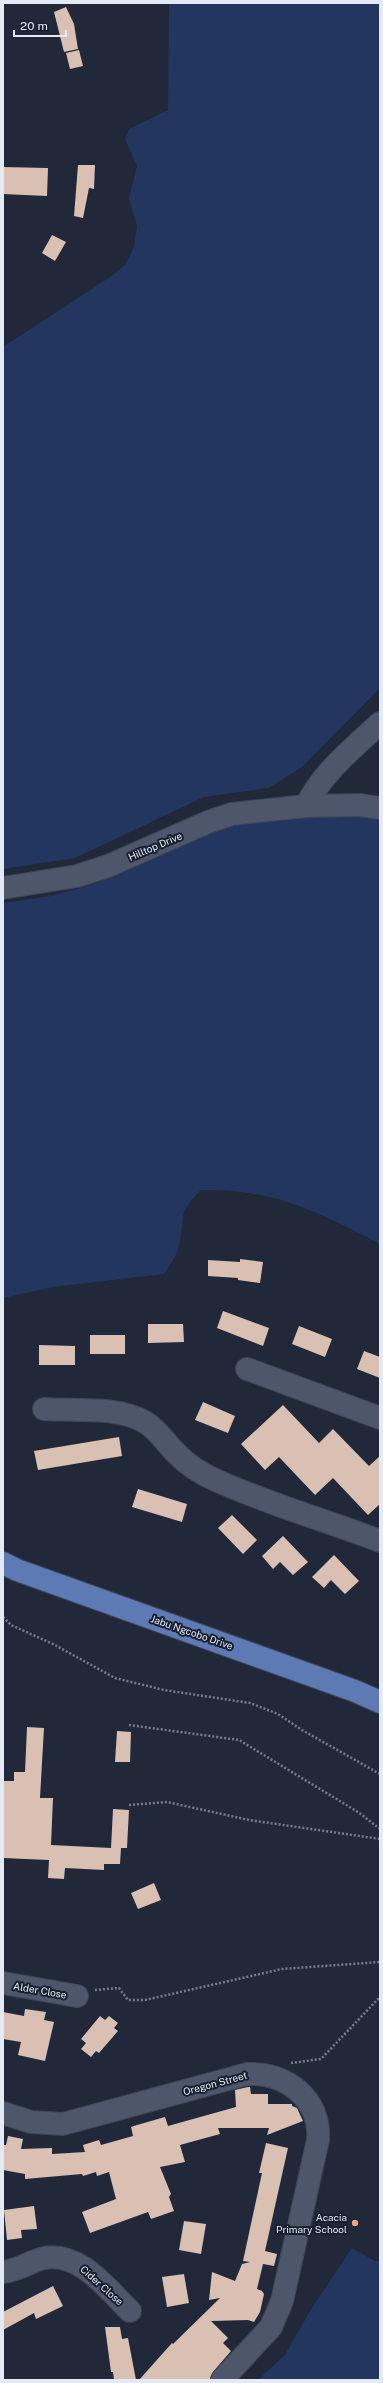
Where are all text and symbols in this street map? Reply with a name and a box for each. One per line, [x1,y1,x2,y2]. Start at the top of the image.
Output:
scale bar [14,12,66,38]
text: 20 m [20,19,48,33]
street label: Hilltop Drive [126,829,184,863]
street label: Jabu Ngcobo Drive [149,1612,235,1652]
street label: Alder Close [12,1979,68,2001]
street label: Oregon Street [182,2069,248,2097]
place label: Acacia Primary School [276,2211,347,2235]
marker: Acacia Primary School [350,2218,360,2228]
street label: Cider Close [78,2263,126,2308]

